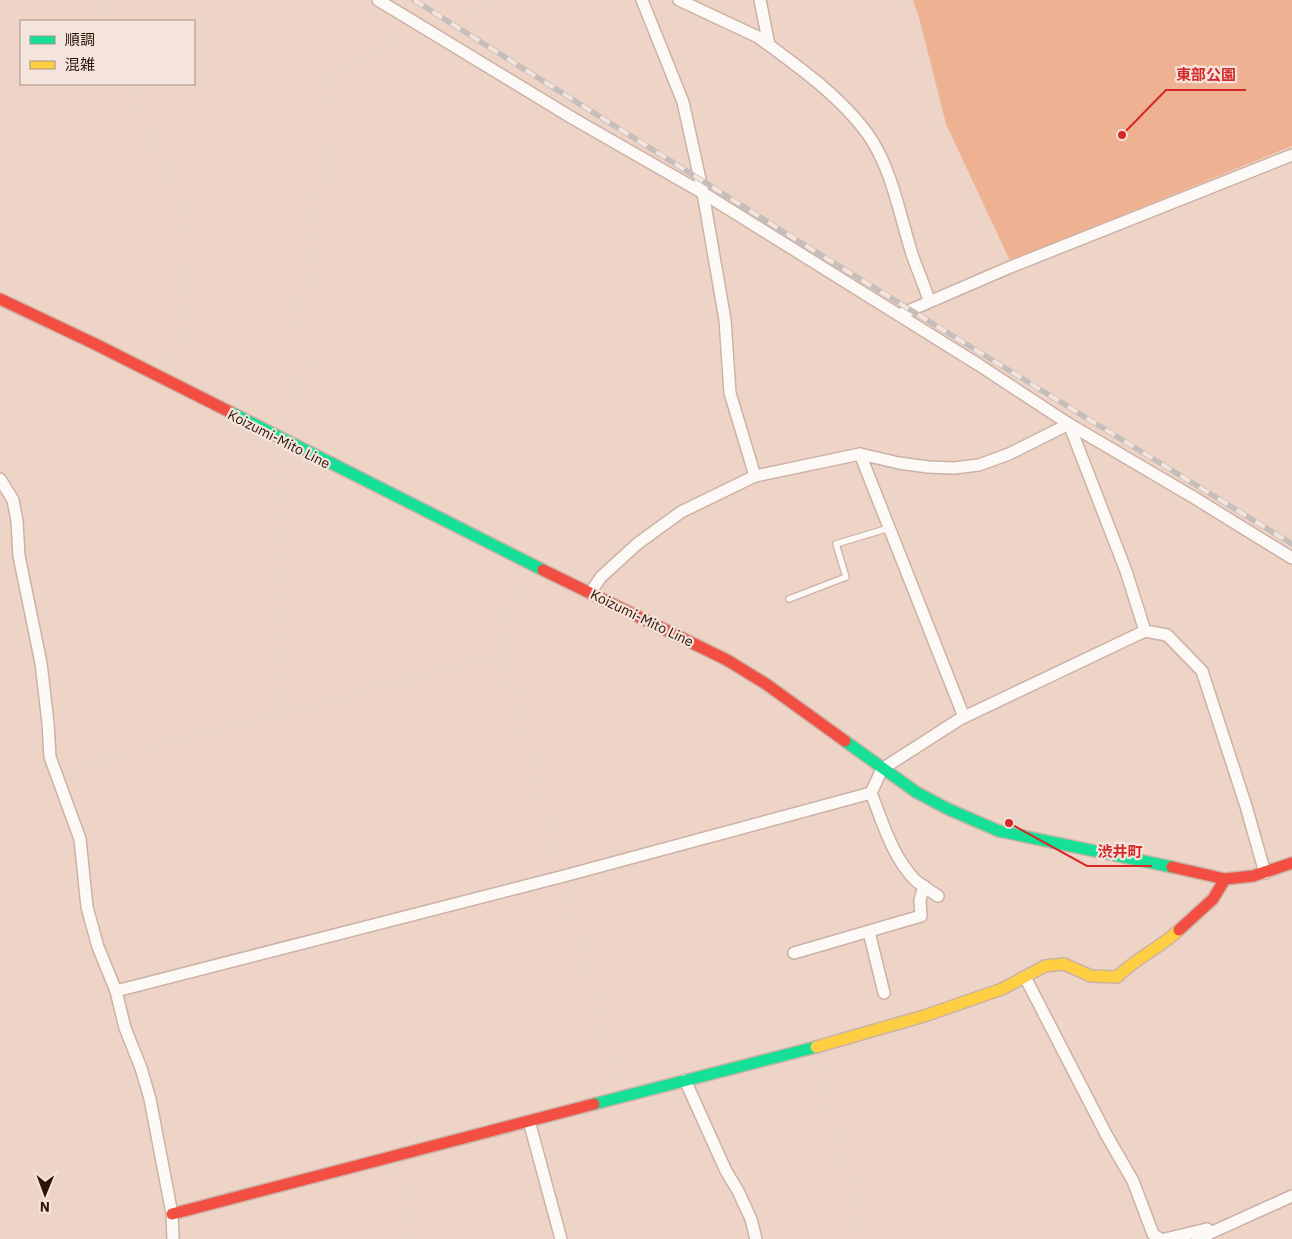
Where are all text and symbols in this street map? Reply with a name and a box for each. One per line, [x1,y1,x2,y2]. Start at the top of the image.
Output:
legend [20,20,195,85]
text: 順調 [65,30,95,49]
text: 混雑 [65,55,95,74]
callout: 東部公園 [1166,60,1246,90]
text: 東部公園 [1176,65,1236,84]
street label: Koizumi-Mito Line [225,405,334,473]
street label: Koizumi-Mito Line [587,585,697,651]
callout: 渋井町 [1087,836,1152,866]
text: 渋井町 [1097,842,1143,861]
north arrow [20,1169,70,1219]
text: N [40,1198,50,1216]

